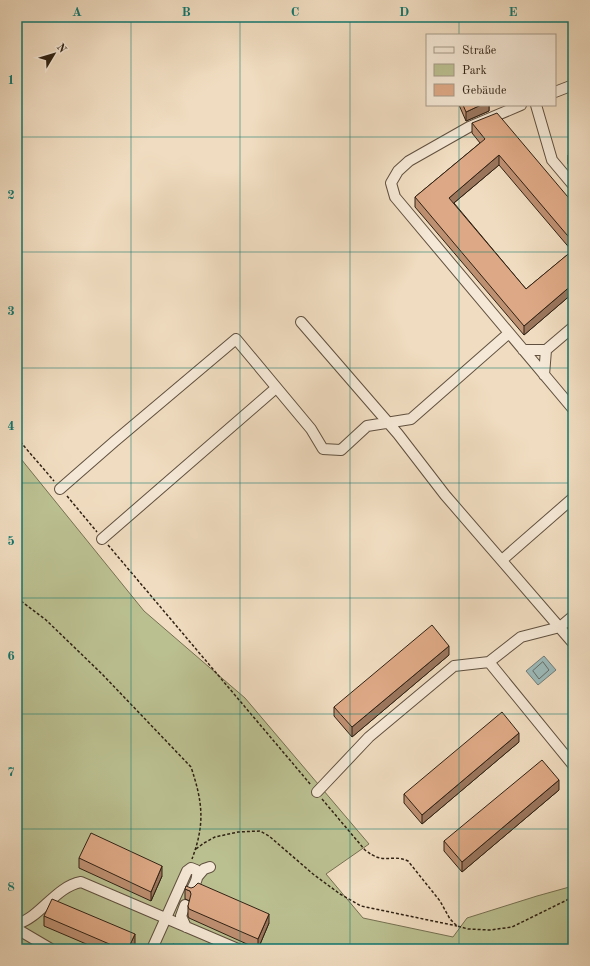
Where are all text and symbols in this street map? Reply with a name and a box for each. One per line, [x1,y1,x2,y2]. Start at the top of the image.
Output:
text: A [72,6,82,19]
text: B [181,6,191,19]
text: C [291,6,299,19]
text: D [399,6,409,19]
text: E [509,6,518,19]
north arrow [34,34,74,74]
legend [426,34,556,106]
text: N [54,42,68,56]
text: Straße [462,45,497,57]
text: Park [462,65,487,77]
text: 1 [7,74,15,87]
text: Gebäude [462,85,507,97]
text: 2 [7,189,15,202]
text: 3 [7,305,15,318]
text: 4 [7,420,15,433]
text: 5 [7,535,15,548]
text: 6 [7,650,15,663]
text: 7 [7,766,15,779]
text: 8 [7,881,15,894]

